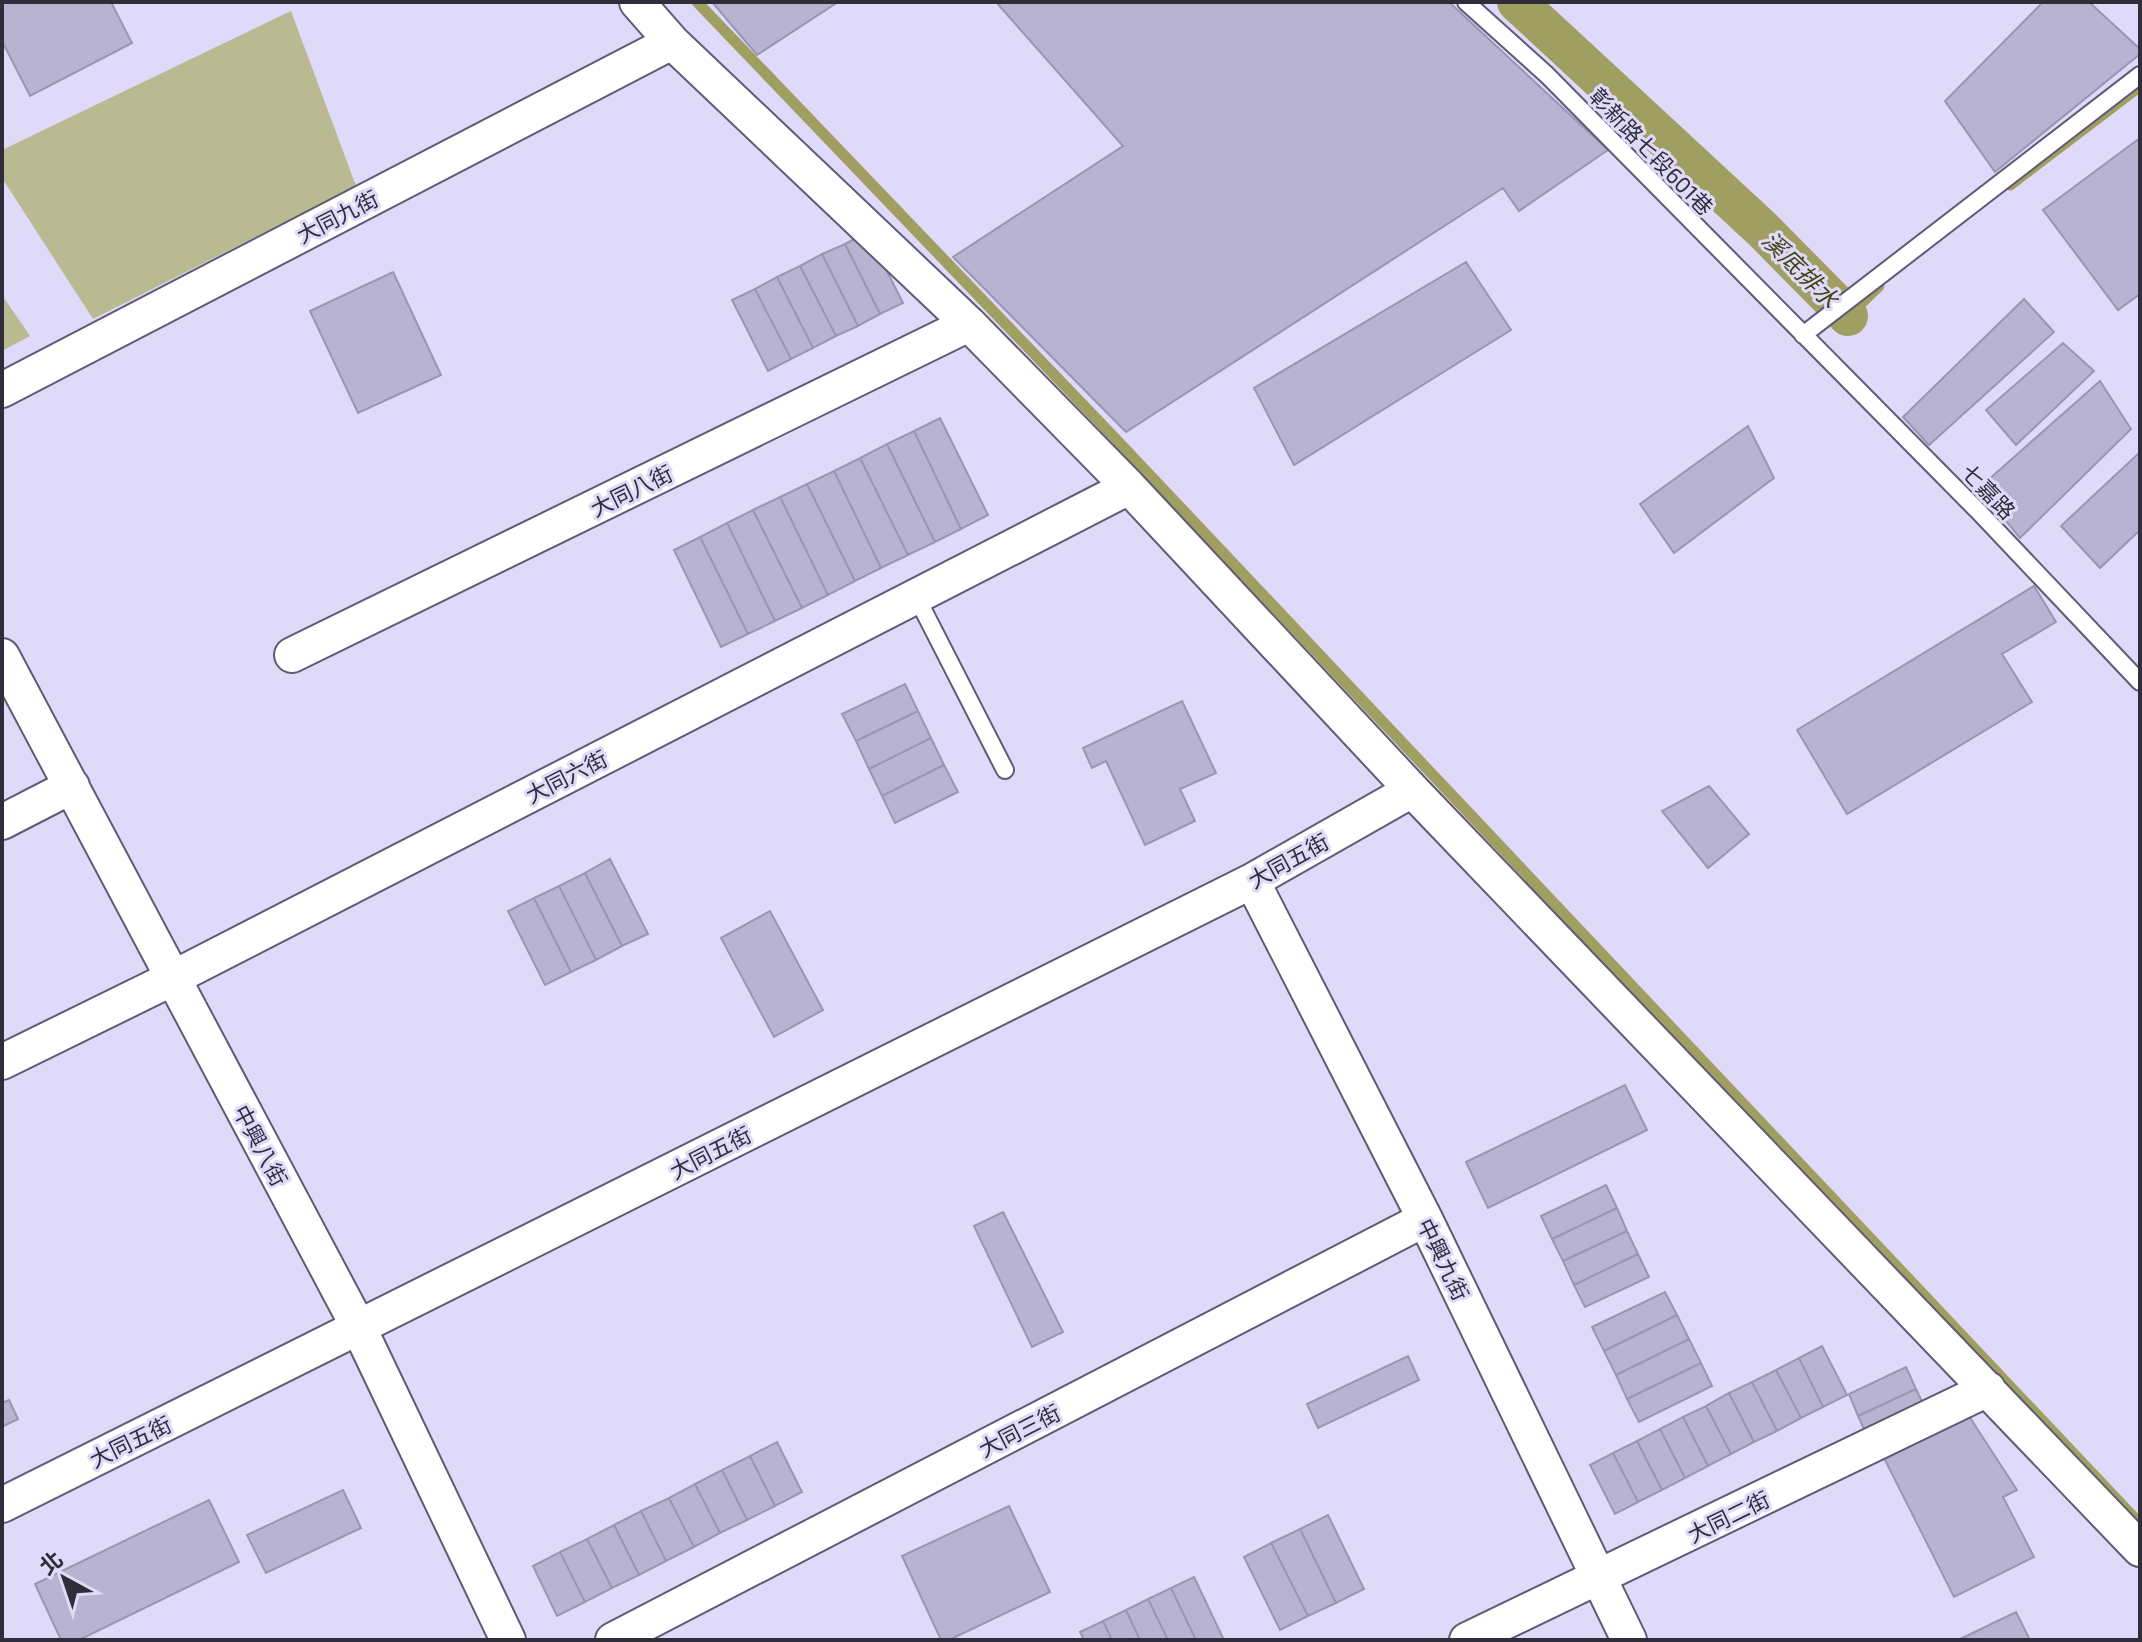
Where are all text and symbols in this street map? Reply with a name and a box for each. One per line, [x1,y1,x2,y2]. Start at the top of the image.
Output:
street label: 彰新路七段601巷 [1585,82,1719,220]
street label: 大同九街 [292,184,382,248]
water label: 溪底排水 [1757,225,1846,314]
street label: 七嘉路 [1957,458,2021,524]
street label: 大同八街 [586,459,676,521]
street label: 大同六街 [521,744,611,808]
street label: 大同五街 [1243,827,1333,893]
street label: 中興八街 [229,1100,293,1190]
street label: 大同五街 [665,1120,755,1184]
street label: 中興九街 [1413,1214,1475,1304]
street label: 大同三街 [974,1398,1064,1462]
street label: 大同五街 [85,1410,175,1472]
street label: 大同二街 [1683,1485,1773,1547]
north arrow [24,1538,104,1618]
text: 北 [34,1545,67,1579]

